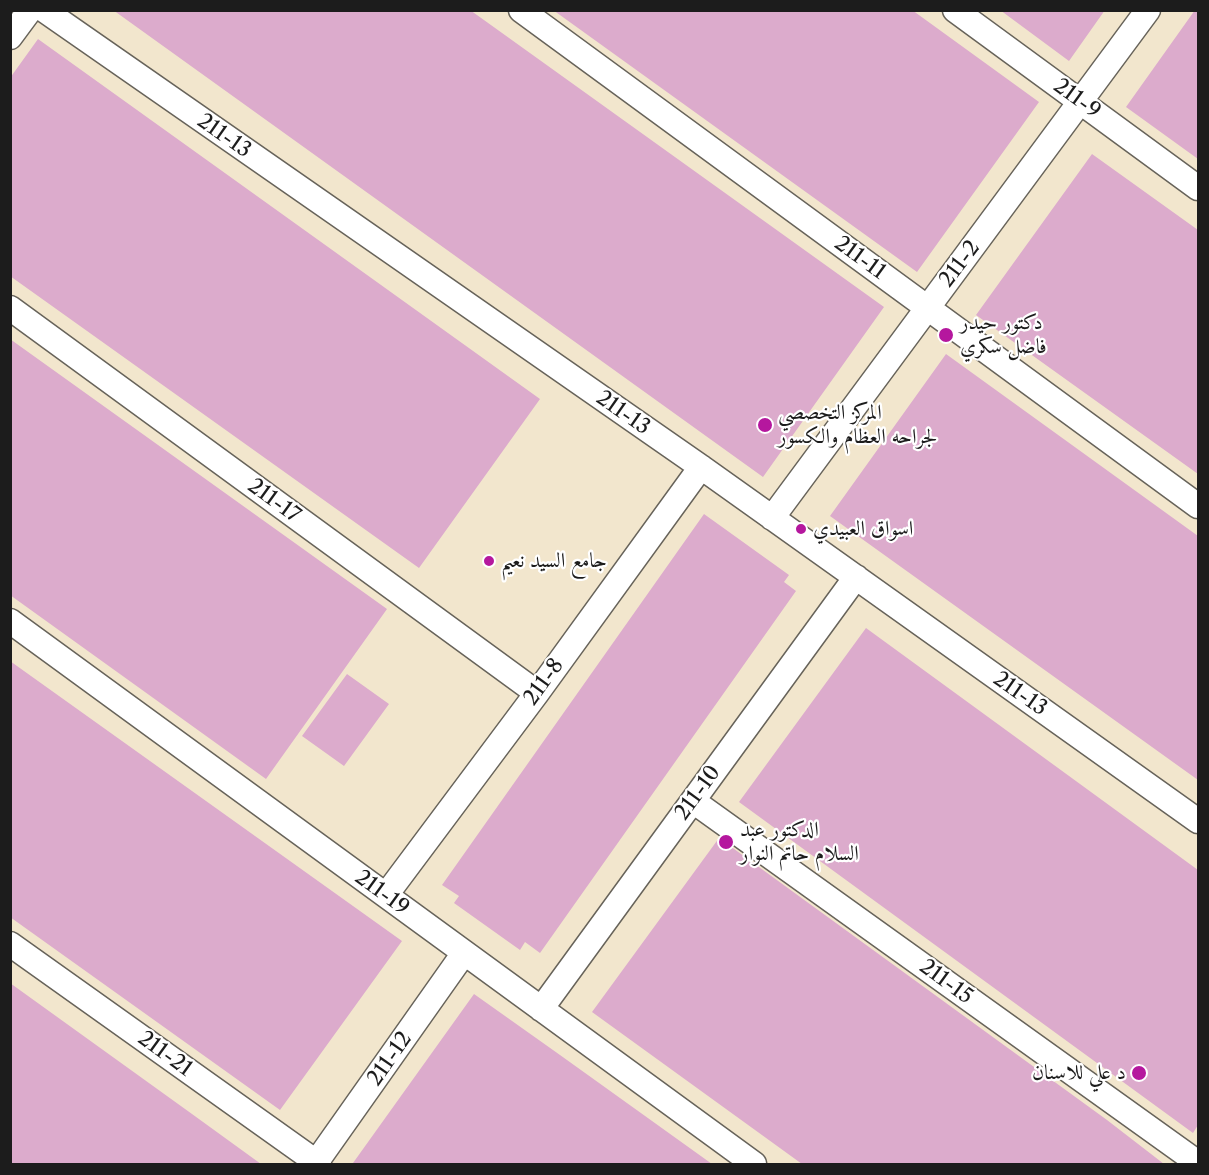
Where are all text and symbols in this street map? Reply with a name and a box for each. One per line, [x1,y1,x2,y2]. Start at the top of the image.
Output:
street label: 211-9 [1049,74,1105,124]
street label: 211-13 [192,109,256,163]
street label: 211-11 [830,231,890,285]
street label: 211-2 [934,236,986,292]
place label: دكتور حيدر فاضل سكري [960,310,1047,360]
marker: دكتور حيدر فاضل سكري [937,326,955,344]
street label: 211-13 [591,386,655,440]
place label: المركز التخصصي لجراحه العظام والكسور [778,400,937,450]
marker: المركز التخصصي لجراحه العظام والكسور [756,416,774,434]
street label: 211-17 [243,474,305,528]
place label: اسواق العبيدي [813,516,913,542]
marker: اسواق العبيدي [794,522,808,536]
place label: جامع السید نعیم [501,548,607,574]
marker: جامع السید نعیم [482,554,496,568]
street label: 211-8 [519,654,569,710]
street label: 211-13 [988,667,1052,721]
street label: 211-10 [670,761,726,825]
place label: الدكتور عبد السلام حاتم النوار [740,817,859,867]
marker: الدكتور عبد السلام حاتم النوار [717,833,735,851]
street label: 211-19 [350,865,414,921]
street label: 211-15 [915,954,977,1010]
street label: 211-21 [133,1026,197,1082]
street label: 211-12 [362,1027,418,1091]
place label: د علي للاسنان [1032,1060,1126,1086]
marker: د علي للاسنان [1130,1064,1148,1082]

